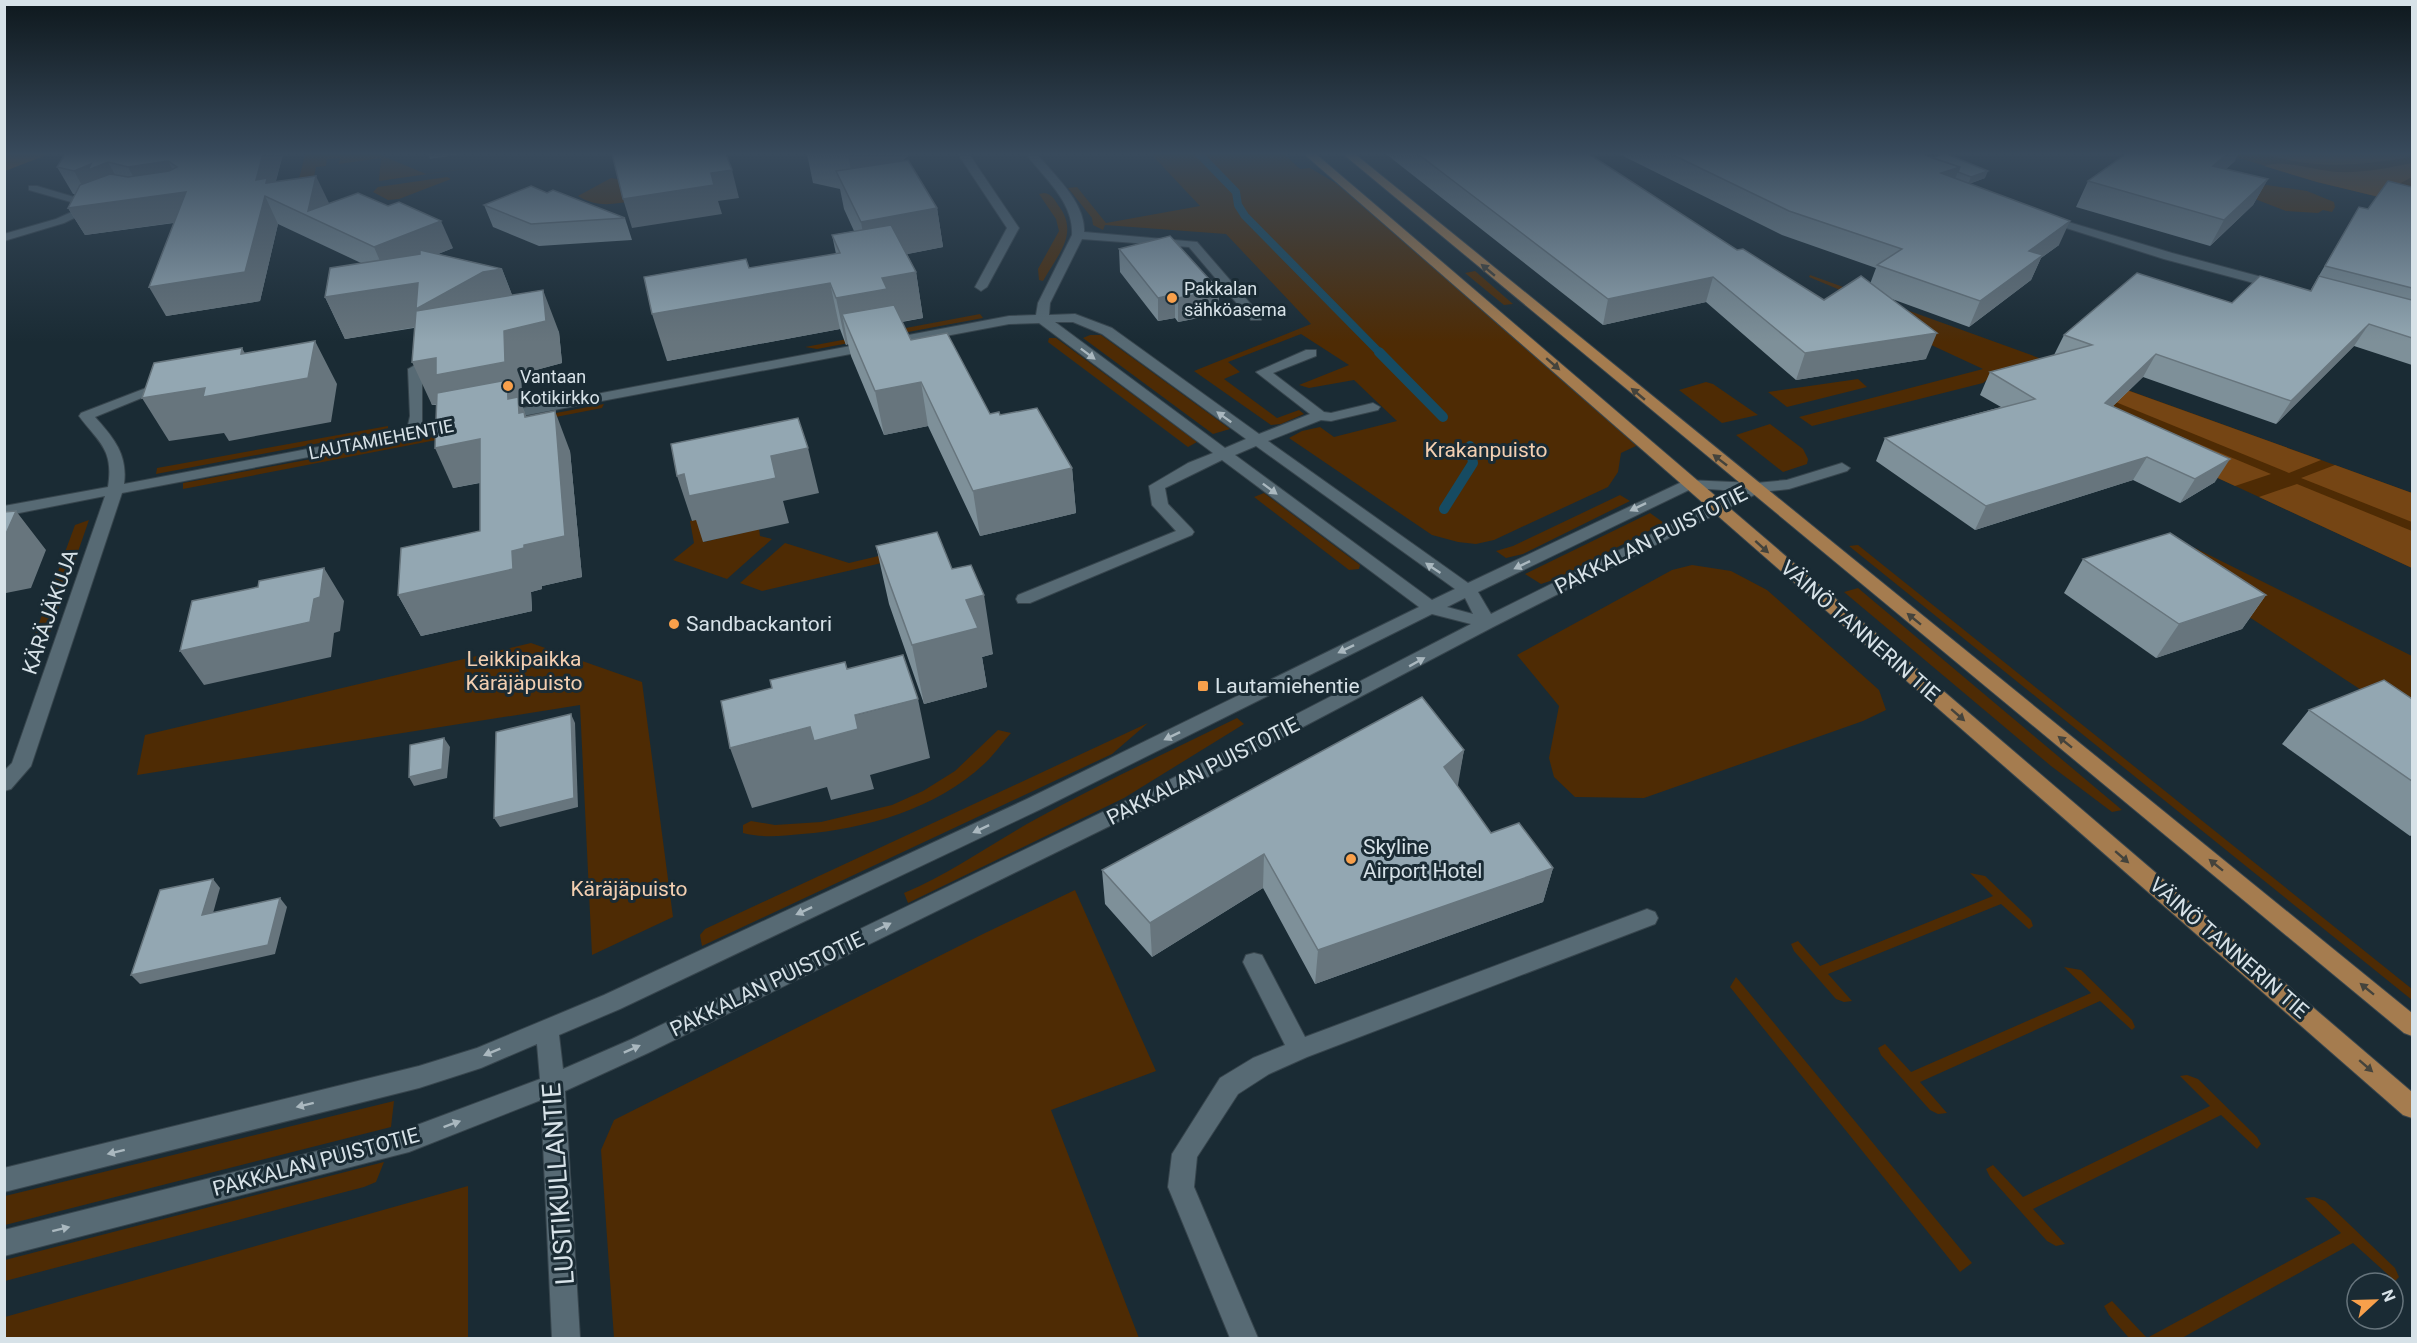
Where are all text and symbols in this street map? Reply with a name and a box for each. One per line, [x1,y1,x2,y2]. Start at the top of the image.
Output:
one-way arrow [1481,264,1496,277]
place label: Pakkalan sähköasema [1184,278,1287,320]
marker: Pakkalan sähköasema [1165,291,1179,305]
one-way arrow [1080,348,1096,360]
one-way arrow [1545,357,1560,370]
place label: Vantaan Kotikirkko [520,366,600,408]
marker: Vantaan Kotikirkko [501,379,515,393]
one-way arrow [1631,388,1646,401]
one-way arrow [1217,411,1232,423]
street label: LAUTAMIEHENTIE [307,415,455,463]
park label: Krakanpuisto [1425,438,1547,462]
one-way arrow [1712,454,1727,466]
street label: PAKKALAN PUISTOTIE [1551,481,1751,599]
one-way arrow [1262,482,1277,494]
one-way arrow [1630,503,1647,512]
one-way arrow [1755,540,1770,554]
street label: KÄRÄJÄKUJA [17,546,83,678]
street label: VÄINÖ TANNERIN TIE [1776,556,1944,706]
one-way arrow [1514,560,1531,570]
one-way arrow [1425,562,1442,573]
place label: Sandbackantori [686,612,832,636]
one-way arrow [1906,612,1922,625]
marker: Sandbackantori [667,617,681,631]
one-way arrow [1338,644,1355,653]
park label: Leikkipaikka Käräjäpuisto [465,647,583,695]
one-way arrow [1409,657,1426,667]
place label: Lautamiehentie [1215,674,1360,698]
marker: Lautamiehentie [1196,679,1210,693]
one-way arrow [1950,709,1966,722]
street label: PAKKALAN PUISTOTIE [1103,712,1303,830]
one-way arrow [1163,731,1180,740]
one-way arrow [2058,736,2073,749]
one-way arrow [972,824,989,833]
place label: Skyline Airport Hotel [1363,835,1482,883]
one-way arrow [2114,850,2129,863]
marker: Skyline Airport Hotel [1344,852,1358,866]
one-way arrow [2208,859,2224,872]
street label: VÄINÖ TANNERIN TIE [2145,873,2313,1023]
park label: Käräjäpuisto [570,877,688,901]
one-way arrow [795,906,812,915]
one-way arrow [875,923,892,932]
street label: PAKKALAN PUISTOTIE [666,927,868,1041]
one-way arrow [2360,983,2375,996]
one-way arrow [624,1045,641,1054]
one-way arrow [483,1047,501,1057]
one-way arrow [2358,1059,2373,1072]
street label: LUSTIKULLANTIE [536,1082,580,1286]
one-way arrow [296,1101,314,1111]
one-way arrow [443,1118,461,1128]
street label: PAKKALAN PUISTOTIE [210,1123,422,1201]
one-way arrow [107,1148,125,1158]
one-way arrow [52,1223,70,1233]
north arrow [2345,1271,2405,1331]
text: N [2378,1287,2399,1304]

